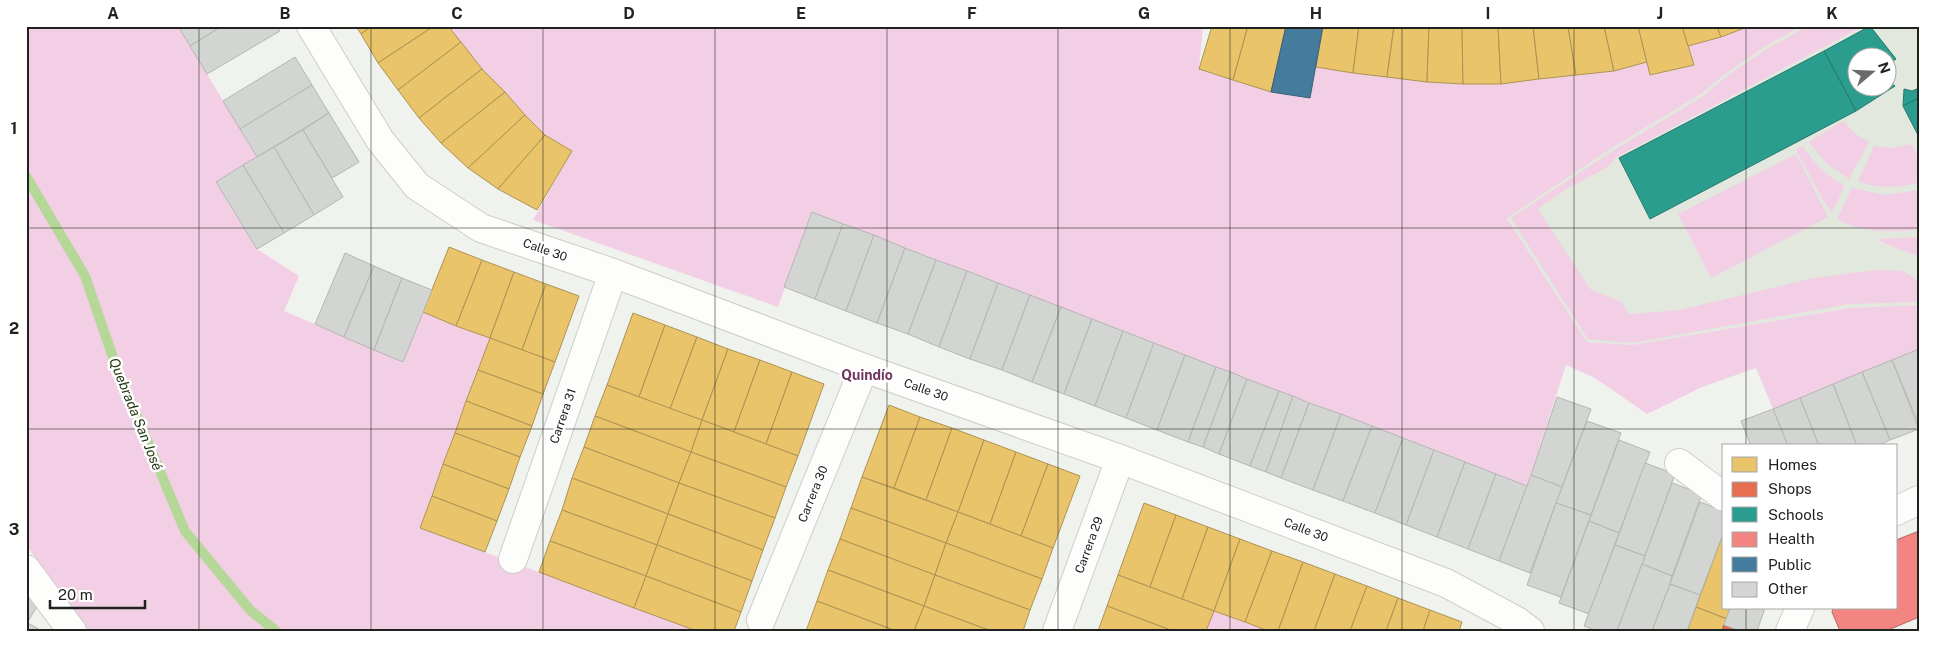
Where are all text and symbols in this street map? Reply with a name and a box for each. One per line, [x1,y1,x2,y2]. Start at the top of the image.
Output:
text: A [107,4,119,23]
text: B [280,4,291,23]
text: C [451,4,463,23]
text: D [623,4,635,23]
text: E [796,4,806,23]
text: F [967,4,977,23]
text: G [1138,4,1150,23]
text: H [1310,4,1322,23]
text: I [1486,4,1490,23]
text: J [1657,4,1663,23]
text: K [1826,4,1838,23]
north arrow [1848,48,1898,98]
text: N [1875,60,1894,76]
text: 1 [11,119,17,138]
street label: Calle 30 [521,236,569,264]
text: 2 [9,319,19,338]
water label: Quebrada San José [106,355,166,473]
district label: Quindío [841,367,893,383]
street label: Calle 30 [902,376,950,404]
street label: Carrera 31 [547,387,579,445]
legend [1722,444,1898,610]
text: Homes [1768,456,1817,473]
street label: Carrera 30 [795,464,831,524]
text: Shops [1768,480,1812,497]
text: Schools [1768,506,1824,523]
street label: Carrera 29 [1072,515,1106,575]
street label: Calle 30 [1282,515,1330,545]
text: 3 [9,520,19,539]
text: Health [1768,530,1815,547]
text: Public [1768,556,1812,573]
scale bar [50,577,145,609]
text: Other [1768,580,1808,597]
text: 20 m [58,586,93,603]

